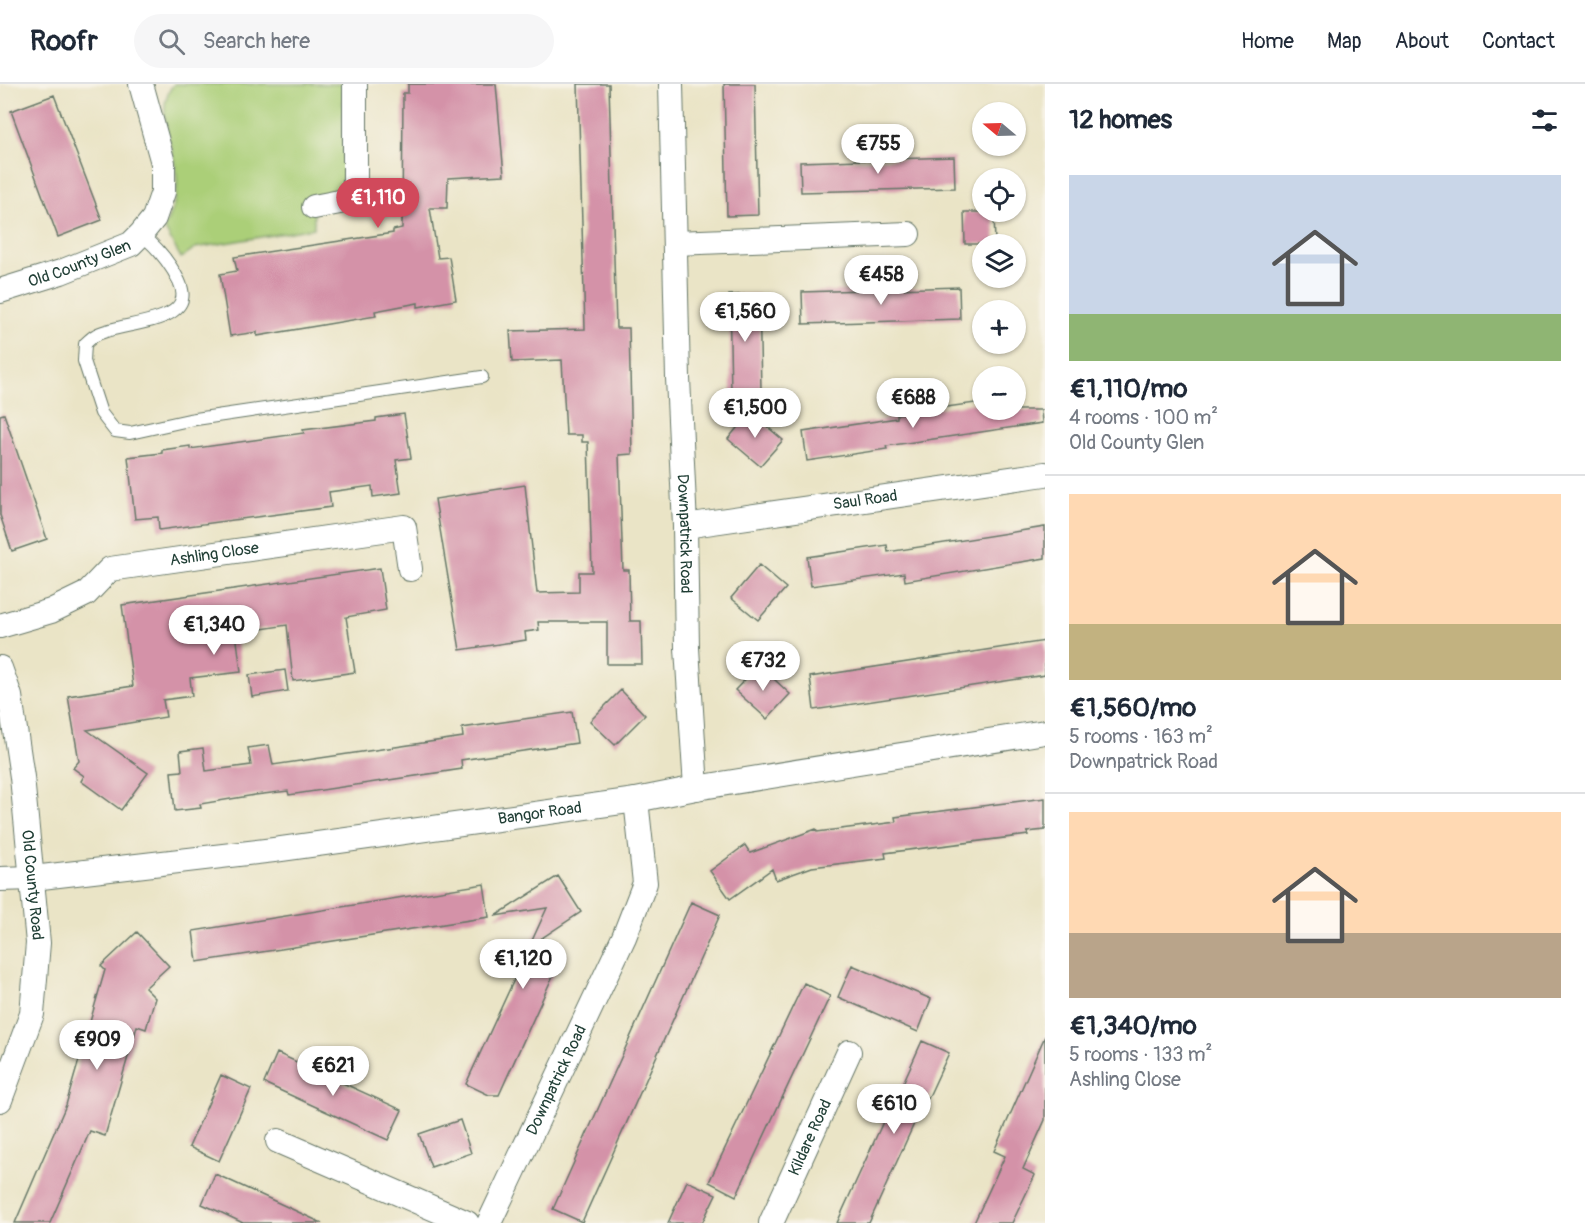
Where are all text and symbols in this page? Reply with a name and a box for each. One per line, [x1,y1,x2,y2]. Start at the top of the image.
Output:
search box [134,14,554,68]
text: Roofr [30,24,98,59]
icon: search [155,25,188,58]
text: Search here [203,27,310,55]
text: Home [1241,28,1294,55]
text: Map [1327,28,1362,55]
text: About [1395,28,1449,55]
text: Contact [1482,28,1555,55]
north arrow [972,102,1026,156]
map controls [972,102,1026,420]
text: 12 homes [1069,104,1172,136]
icon: filters [1528,104,1561,137]
pin: €755 [842,124,914,175]
text: €755 [855,131,901,156]
button: locate [972,168,1026,222]
pin: €1,110 [329,178,427,229]
text: €1,110 [350,185,406,210]
icon: home [1261,214,1369,322]
button: layers [972,234,1026,288]
street label: Old County Glen [25,235,134,292]
pin: €458 [845,255,917,306]
text: €458 [858,262,904,287]
pin: €1,560 [696,292,794,343]
text: €1,560 [714,299,776,324]
button: + [972,300,1026,354]
button: − [972,366,1026,420]
text: €1,110/mo [1069,373,1187,405]
pin: €688 [877,378,949,429]
text: €688 [891,385,936,410]
pin: €1,500 [706,388,804,439]
text: €1,500 [723,395,787,420]
text: 4 rooms · 100 m² [1069,405,1218,430]
text: Old County Glen [1069,430,1204,455]
street label: Downpatrick Road [673,474,696,594]
street label: Saul Road [832,485,899,515]
icon: home [1261,533,1369,641]
street label: Ashling Close [168,538,260,570]
pin: €1,340 [165,605,263,656]
text: €1,340 [183,612,245,637]
pin: €732 [727,641,799,692]
text: €732 [740,648,786,673]
text: €1,560/mo [1069,692,1196,724]
text: 5 rooms · 163 m² [1069,724,1213,749]
text: Downpatrick Road [1069,749,1218,774]
street label: Bangor Road [497,798,583,829]
street label: Old County Road [17,829,48,941]
icon: home [1261,851,1369,959]
pin: €1,120 [474,939,572,990]
text: €1,120 [494,946,552,971]
text: €1,340/mo [1069,1010,1197,1042]
pin: €909 [61,1020,133,1071]
street label: Downpatrick Road [522,1022,591,1138]
text: €909 [73,1027,121,1052]
text: 5 rooms · 133 m² [1069,1042,1212,1067]
pin: €621 [297,1046,369,1097]
text: €621 [311,1053,355,1078]
text: Ashling Close [1069,1067,1181,1092]
pin: €610 [858,1084,930,1135]
text: €610 [871,1091,917,1116]
street label: Kildare Road [784,1096,836,1179]

